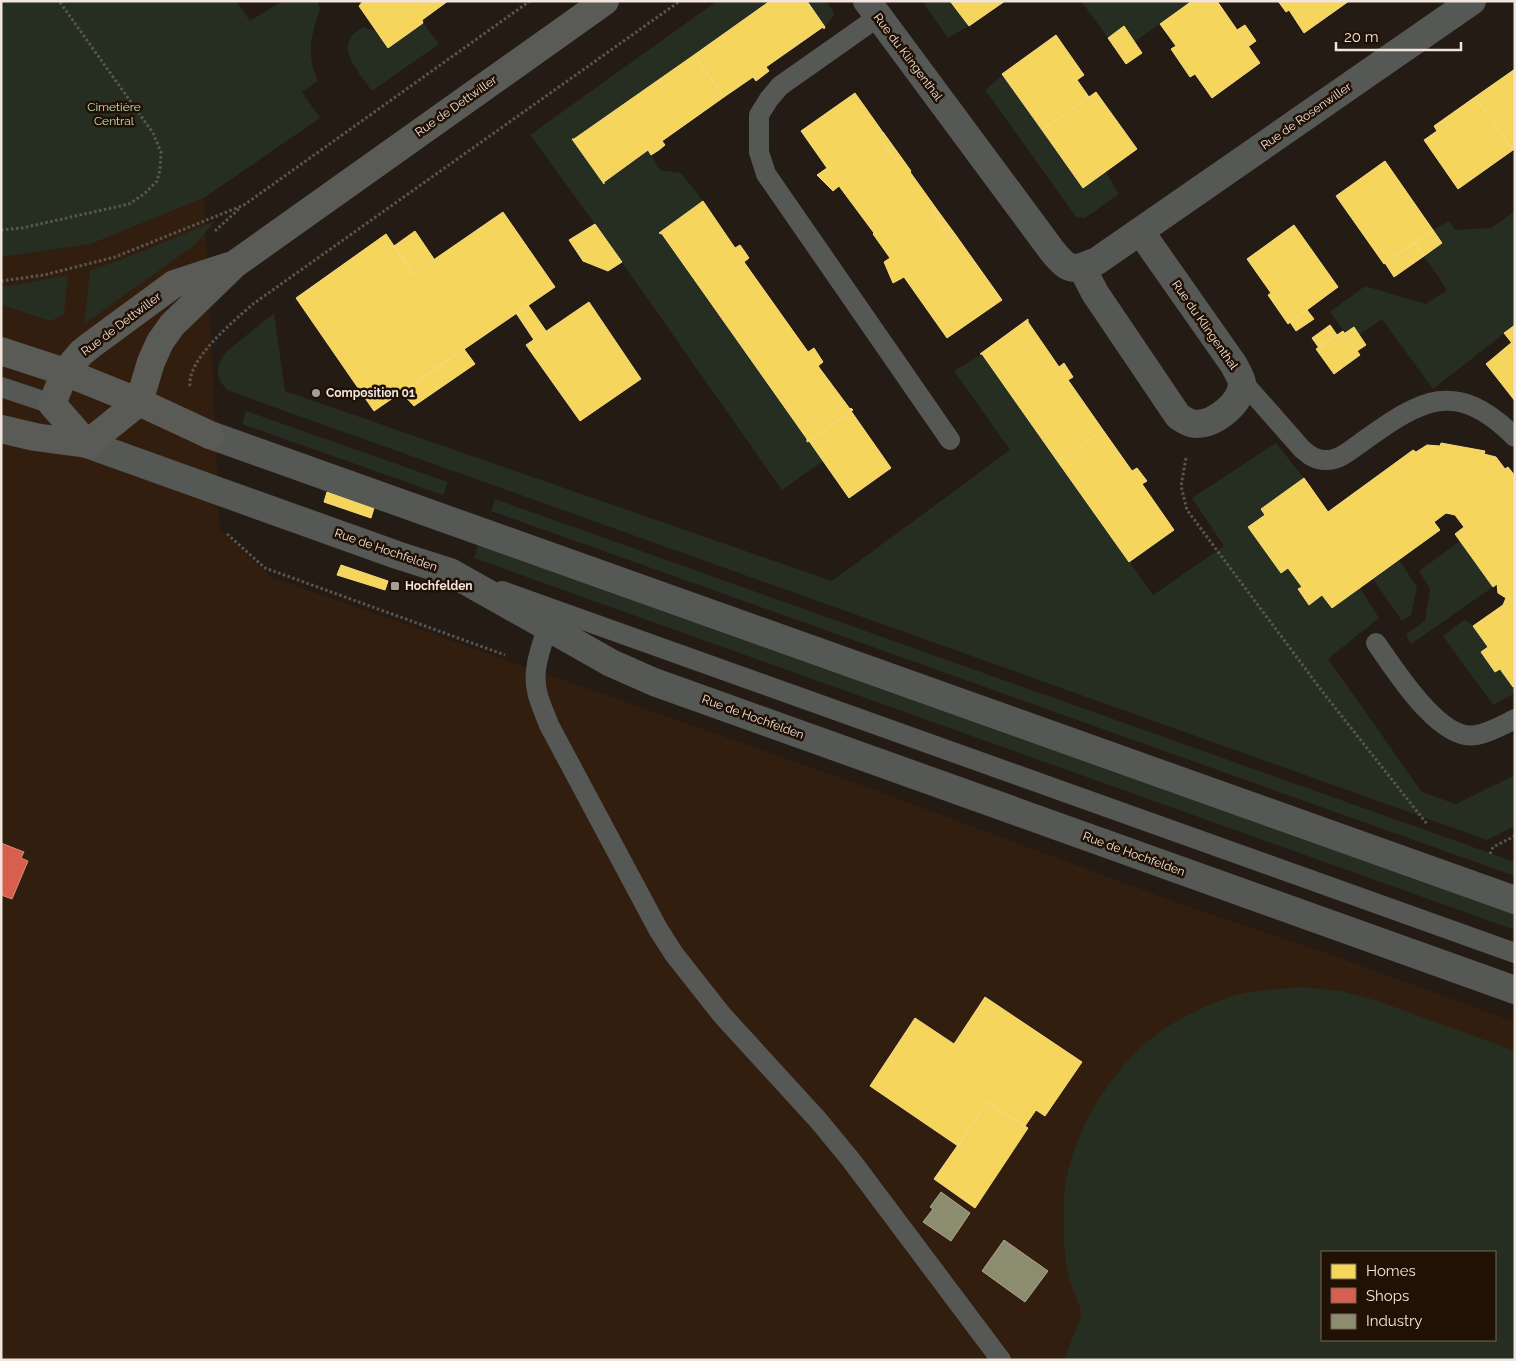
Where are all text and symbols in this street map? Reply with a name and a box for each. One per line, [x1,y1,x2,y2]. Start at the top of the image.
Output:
street label: Rue du Klingenthal [871,11,946,104]
scale bar [1336,20,1461,52]
text: 20 m [1344,28,1379,46]
street label: Rue de Dettwiller [413,72,500,139]
street label: Rue de Rosenwiller [1258,79,1355,152]
park label: Cimetière Central [87,100,141,128]
street label: Rue du Klingenthal [1169,278,1241,373]
street label: Rue de Dettwiller [78,289,164,359]
place label: Composition 01 [326,386,415,400]
marker: Composition 01 [310,387,322,399]
street label: Rue de Hochfelden [333,526,439,574]
place label: Hochfelden [405,579,473,593]
marker: Hochfelden [389,580,401,592]
street label: Rue de Hochfelden [700,692,806,742]
street label: Rue de Hochfelden [1081,829,1187,879]
legend [1321,1251,1496,1341]
text: Homes [1366,1262,1416,1280]
text: Shops [1366,1287,1409,1305]
text: Industry [1366,1312,1422,1330]

